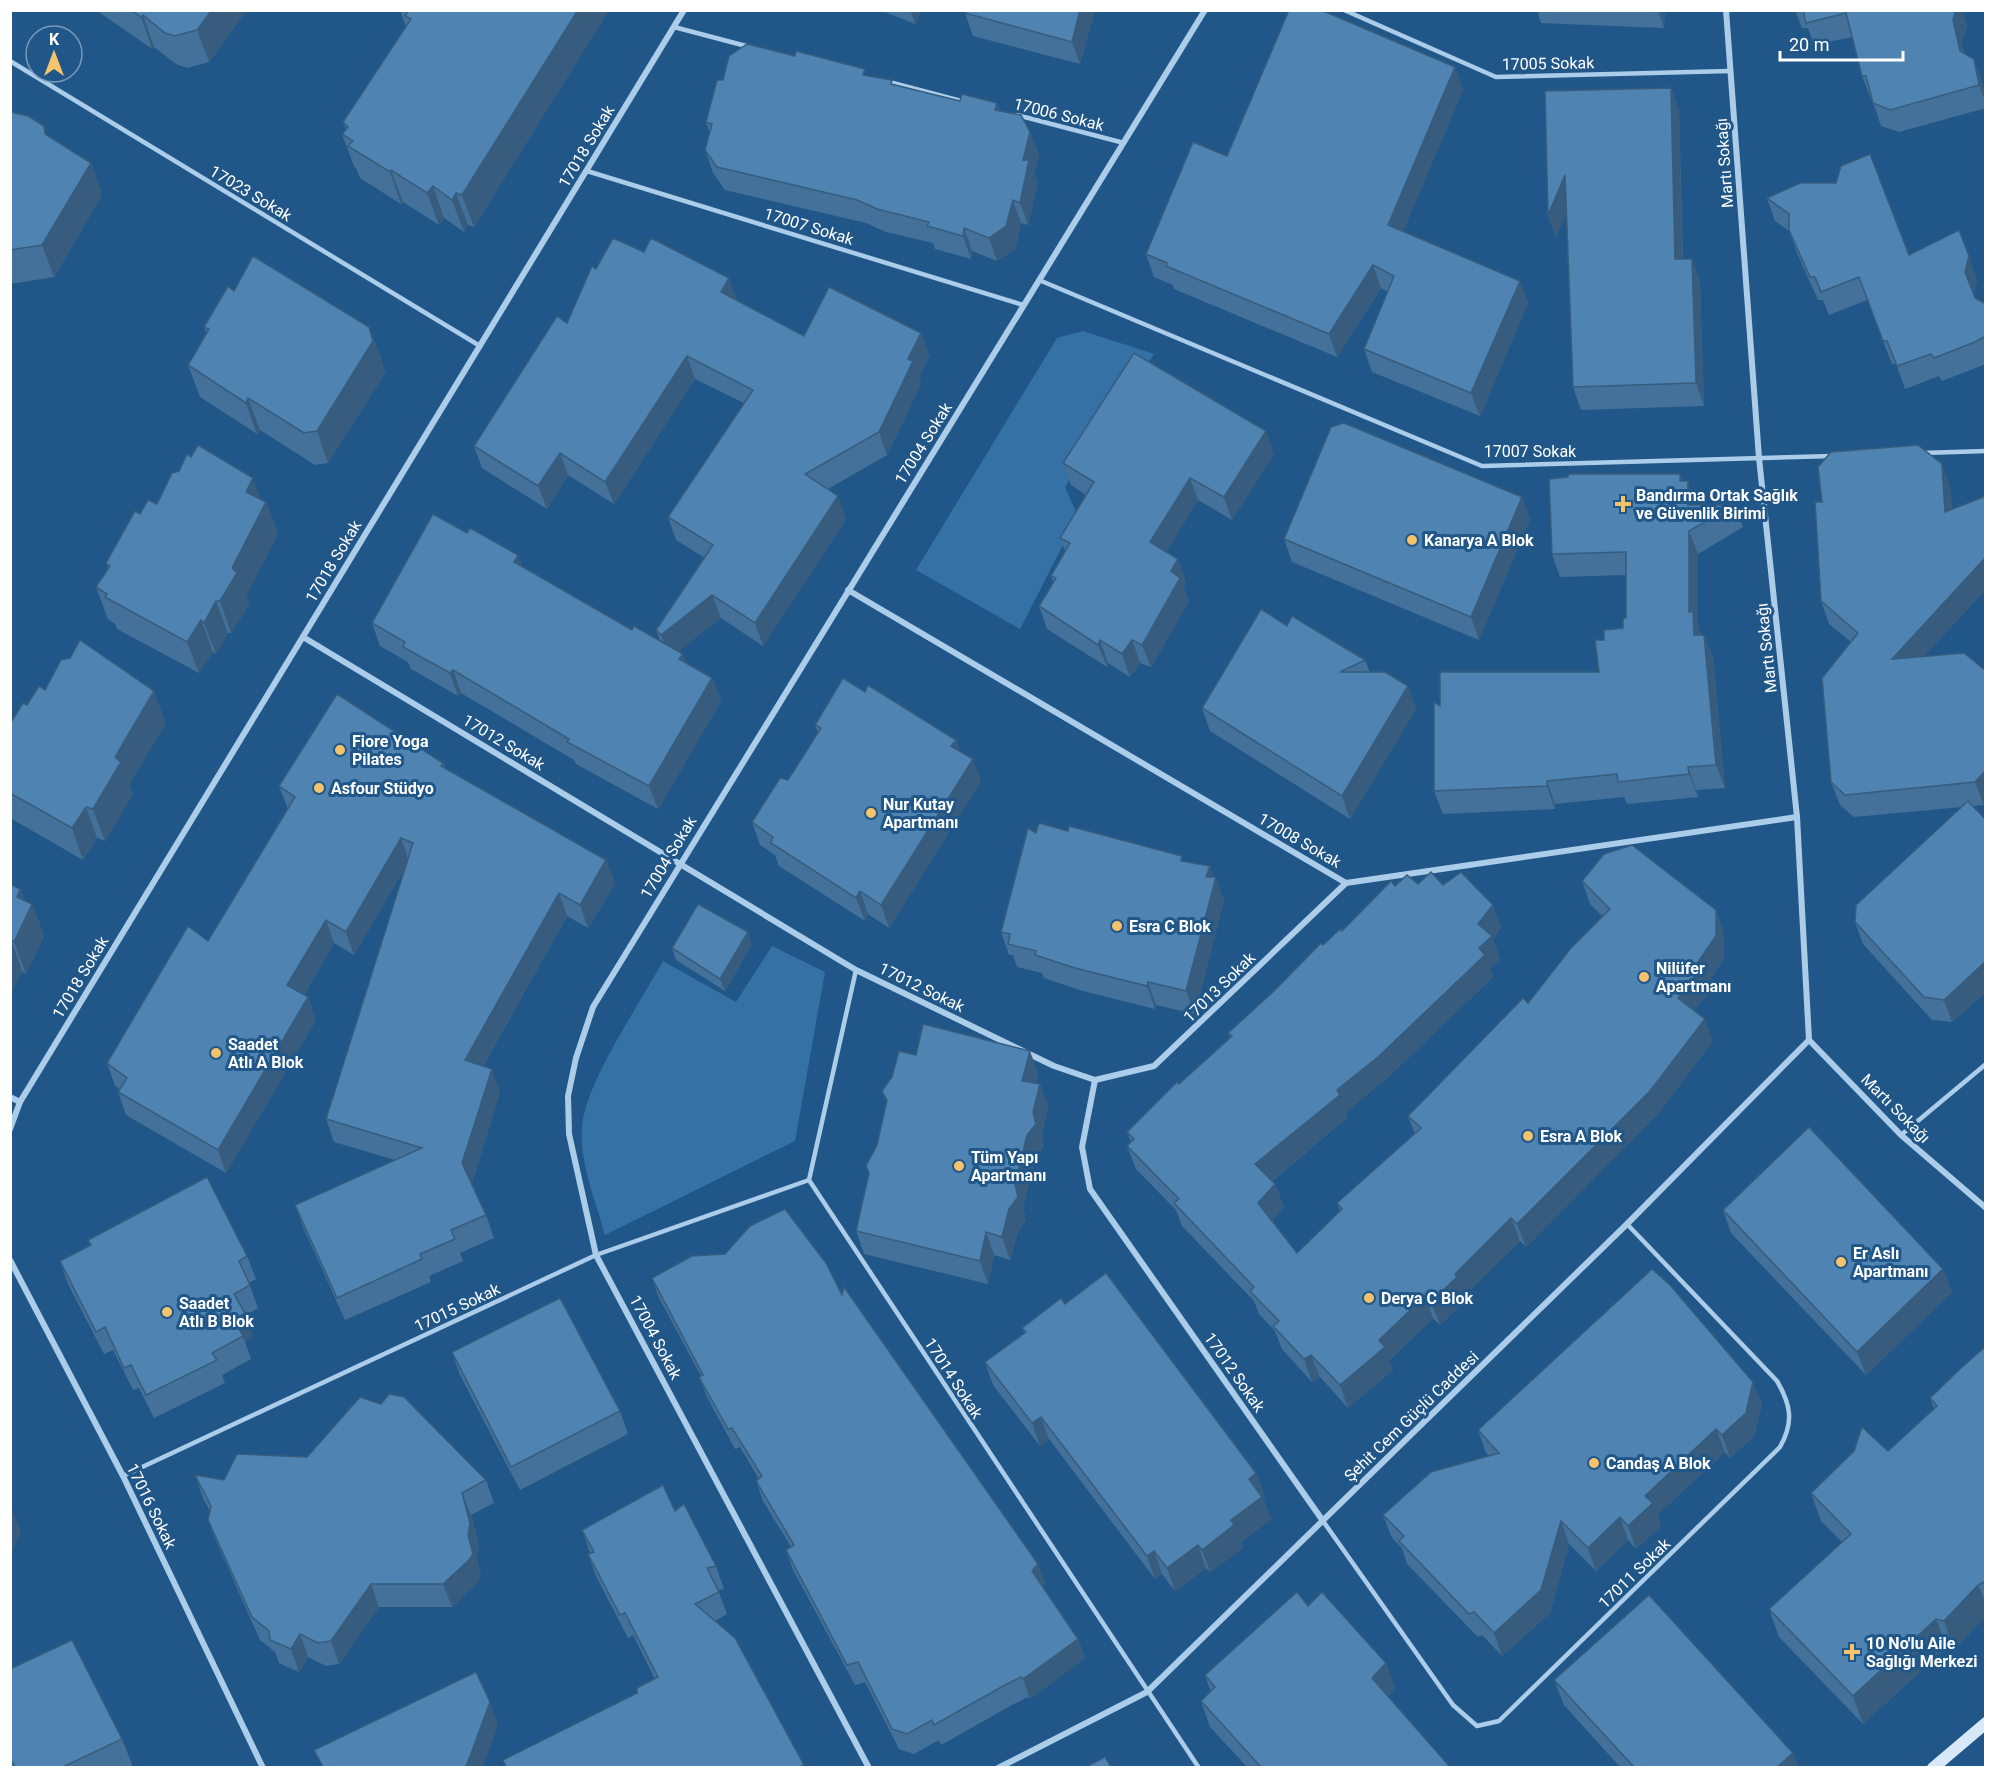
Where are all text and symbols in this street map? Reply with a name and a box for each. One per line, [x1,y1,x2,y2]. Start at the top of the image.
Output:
north arrow [24,24,84,84]
scale bar [1780,24,1903,62]
text: K [49,30,60,49]
text: 20 m [1789,34,1829,55]
street label: 17005 Sokak [1502,53,1595,74]
street label: 17006 Sokak [1012,94,1107,135]
street label: 17018 Sokak [554,101,619,191]
street label: Martı Sokağı [1712,117,1737,209]
street label: 17023 Sokak [206,161,296,226]
street label: 17007 Sokak [762,204,857,249]
street label: 17004 Sokak [891,398,956,488]
street label: 17007 Sokak [1484,442,1577,461]
place label: Bandırma Ortak Sağlık ve Güvenlik Birimi [1636,486,1798,523]
marker: Bandırma Ortak Sağlık ve Güvenlik Birimi [1614,495,1632,513]
street label: 17018 Sokak [301,516,366,606]
place label: Kanarya A Blok [1424,531,1534,550]
marker: Kanarya A Blok [1405,533,1419,547]
street label: Martı Sokağı [1752,602,1781,694]
street label: 17012 Sokak [459,710,549,775]
place label: Fiore Yoga Pilates [352,732,429,769]
marker: Fiore Yoga Pilates [333,743,347,757]
place label: Asfour Stüdyo [331,779,434,798]
marker: Asfour Stüdyo [312,781,326,795]
place label: Nur Kutay Apartmanı [883,795,958,832]
marker: Nur Kutay Apartmanı [864,806,878,820]
street label: 17008 Sokak [1255,809,1345,872]
street label: 17004 Sokak [636,812,701,902]
place label: Esra C Blok [1129,917,1211,936]
marker: Esra C Blok [1110,919,1124,933]
street label: 17018 Sokak [48,932,113,1022]
street label: 17013 Sokak [1179,948,1260,1026]
street label: 17012 Sokak [876,959,968,1017]
place label: Nilüfer Apartmanı [1656,959,1731,996]
marker: Nilüfer Apartmanı [1637,970,1651,984]
place label: Saadet Atlı A Blok [228,1035,304,1072]
marker: Saadet Atlı A Blok [209,1046,223,1060]
street label: Martı Sokağı [1857,1070,1934,1147]
place label: Esra A Blok [1540,1127,1623,1146]
marker: Esra A Blok [1521,1129,1535,1143]
place label: Tüm Yapı Apartmanı [971,1148,1046,1185]
marker: Tüm Yapı Apartmanı [952,1159,966,1173]
place label: Er Aslı Apartmanı [1853,1244,1928,1281]
marker: Er Aslı Apartmanı [1834,1255,1848,1269]
street label: 17015 Sokak [411,1279,504,1336]
place label: Derya C Blok [1381,1289,1473,1308]
marker: Derya C Blok [1362,1291,1376,1305]
street label: 17004 Sokak [625,1292,686,1383]
place label: Saadet Atlı B Blok [179,1294,254,1331]
marker: Saadet Atlı B Blok [160,1305,174,1319]
street label: 17012 Sokak [1200,1329,1269,1416]
street label: 17014 Sokak [920,1334,987,1423]
street label: Şehit Cem Güçlü Caddesi [1340,1347,1482,1485]
place label: Candaş A Blok [1606,1454,1711,1473]
marker: Candaş A Blok [1587,1456,1601,1470]
street label: 17016 Sokak [123,1460,181,1553]
street label: 17011 Sokak [1594,1534,1675,1612]
place label: 10 No'lu Aile Sağlığı Merkezi [1866,1634,1978,1671]
marker: 10 No'lu Aile Sağlığı Merkezi [1843,1643,1861,1661]

